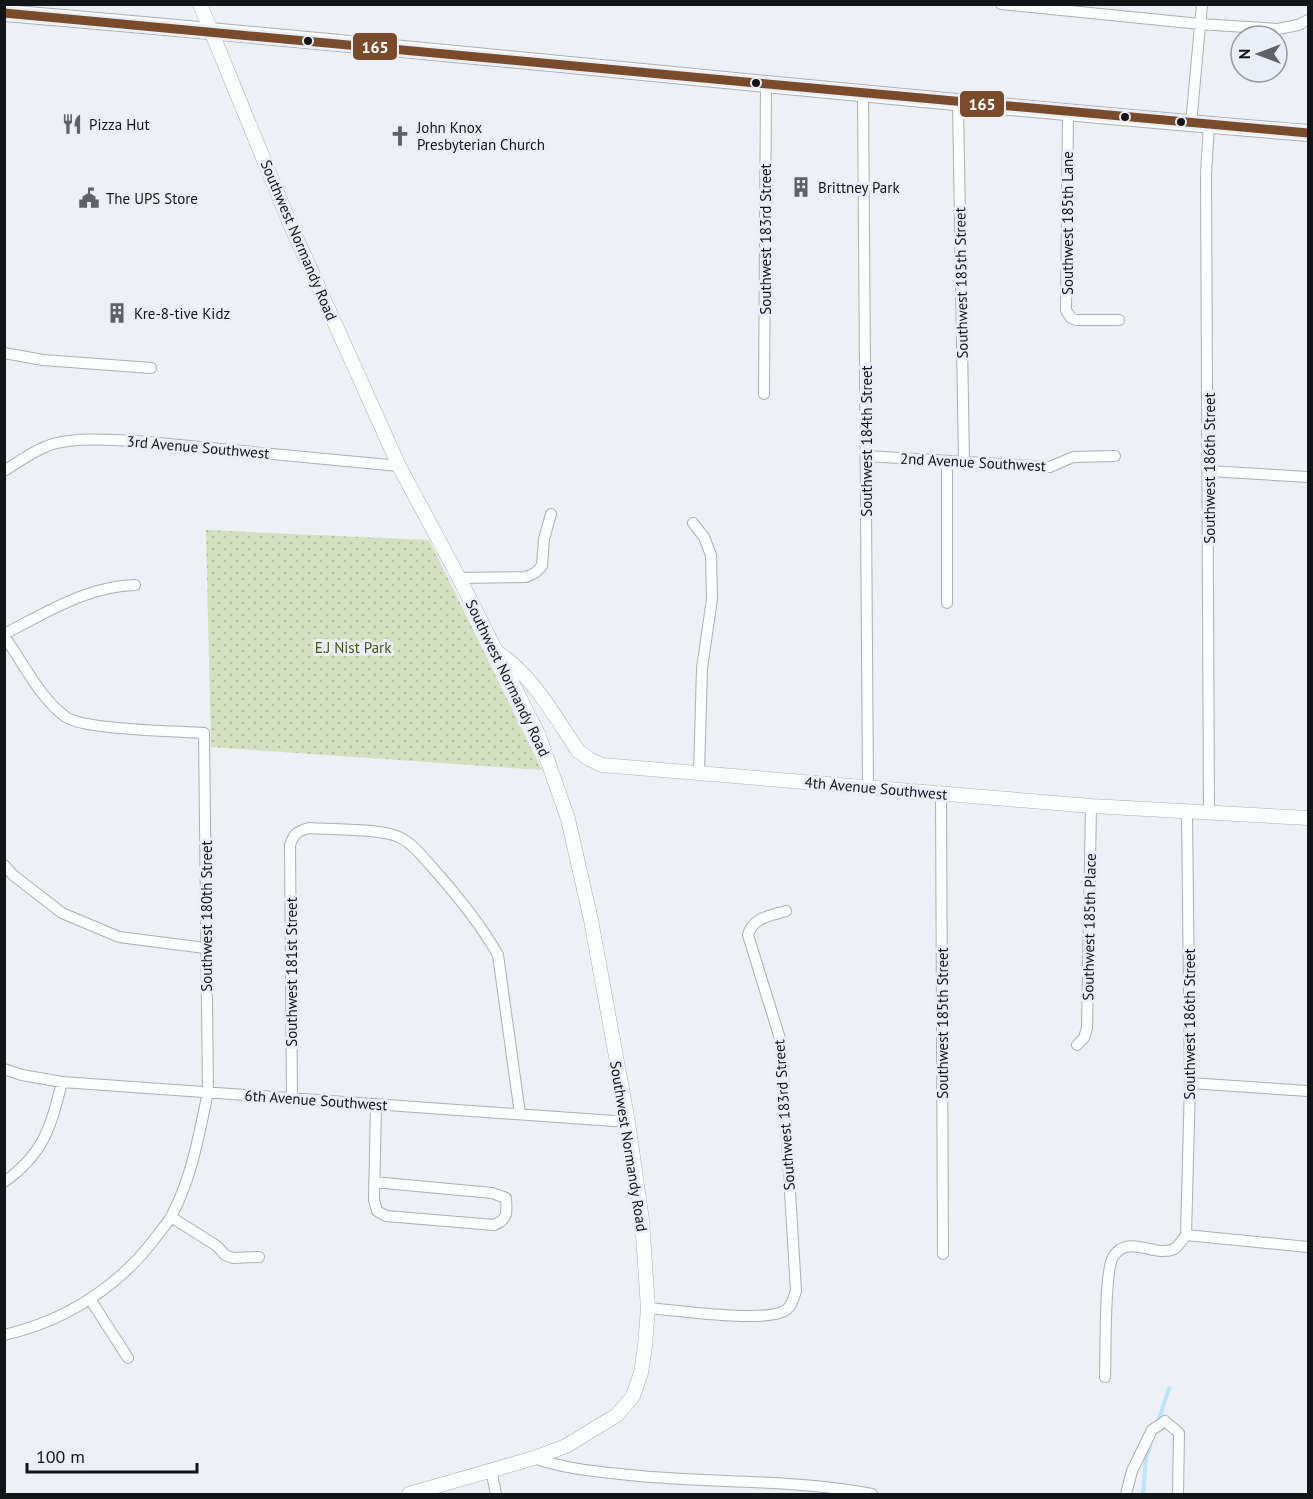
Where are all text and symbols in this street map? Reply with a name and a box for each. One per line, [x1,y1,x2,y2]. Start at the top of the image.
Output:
north arrow [1229,24,1289,84]
line badge: 165 [352,32,398,61]
unlabelled marker [302,35,314,47]
text: 165 [361,37,389,57]
text: N [1234,49,1254,59]
unlabelled marker [750,77,762,89]
line badge: 165 [959,90,1005,118]
text: 165 [968,94,996,114]
unlabelled marker [1119,111,1131,123]
restaurant icon: Pizza Hut [60,112,84,136]
place label: Pizza Hut [89,115,150,134]
unlabelled marker [1175,116,1187,128]
place label: John Knox Presbyterian Church [416,118,545,154]
church icon: John Knox Presbyterian Church [388,124,412,148]
street label: Southwest 185th Lane [1058,151,1077,295]
street label: Southwest Normandy Road [257,157,341,323]
street label: Southwest 183rd Street [756,163,775,315]
building icon: Brittney Park [789,175,813,199]
place label: Brittney Park [818,178,900,197]
public building icon: The UPS Store [77,186,101,210]
place label: The UPS Store [106,189,198,208]
street label: Southwest 185th Street [950,207,972,359]
building icon: Kre-8-tive Kidz [105,301,129,325]
place label: Kre-8-tive Kidz [134,304,230,323]
street label: Southwest 184th Street [857,365,876,517]
street label: Southwest 186th Street [1200,392,1219,544]
street label: 3rd Avenue Southwest [126,431,270,463]
street label: 2nd Avenue Southwest [900,449,1046,475]
street label: Southwest Normandy Road [462,596,554,760]
park label: E.J Nist Park [315,638,392,657]
street label: 4th Avenue Southwest [804,772,948,804]
street label: Southwest 180th Street [197,840,216,992]
street label: Southwest 185th Place [1078,853,1100,1001]
street label: Southwest 181st Street [282,897,301,1047]
street label: Southwest 185th Street [933,947,952,1099]
street label: Southwest 186th Street [1180,948,1199,1100]
street label: Southwest 183rd Street [769,1039,799,1191]
street label: Southwest Normandy Road [606,1059,652,1233]
street label: 6th Avenue Southwest [244,1086,388,1114]
scale bar [27,1436,196,1474]
text: 100 m [36,1445,85,1468]

